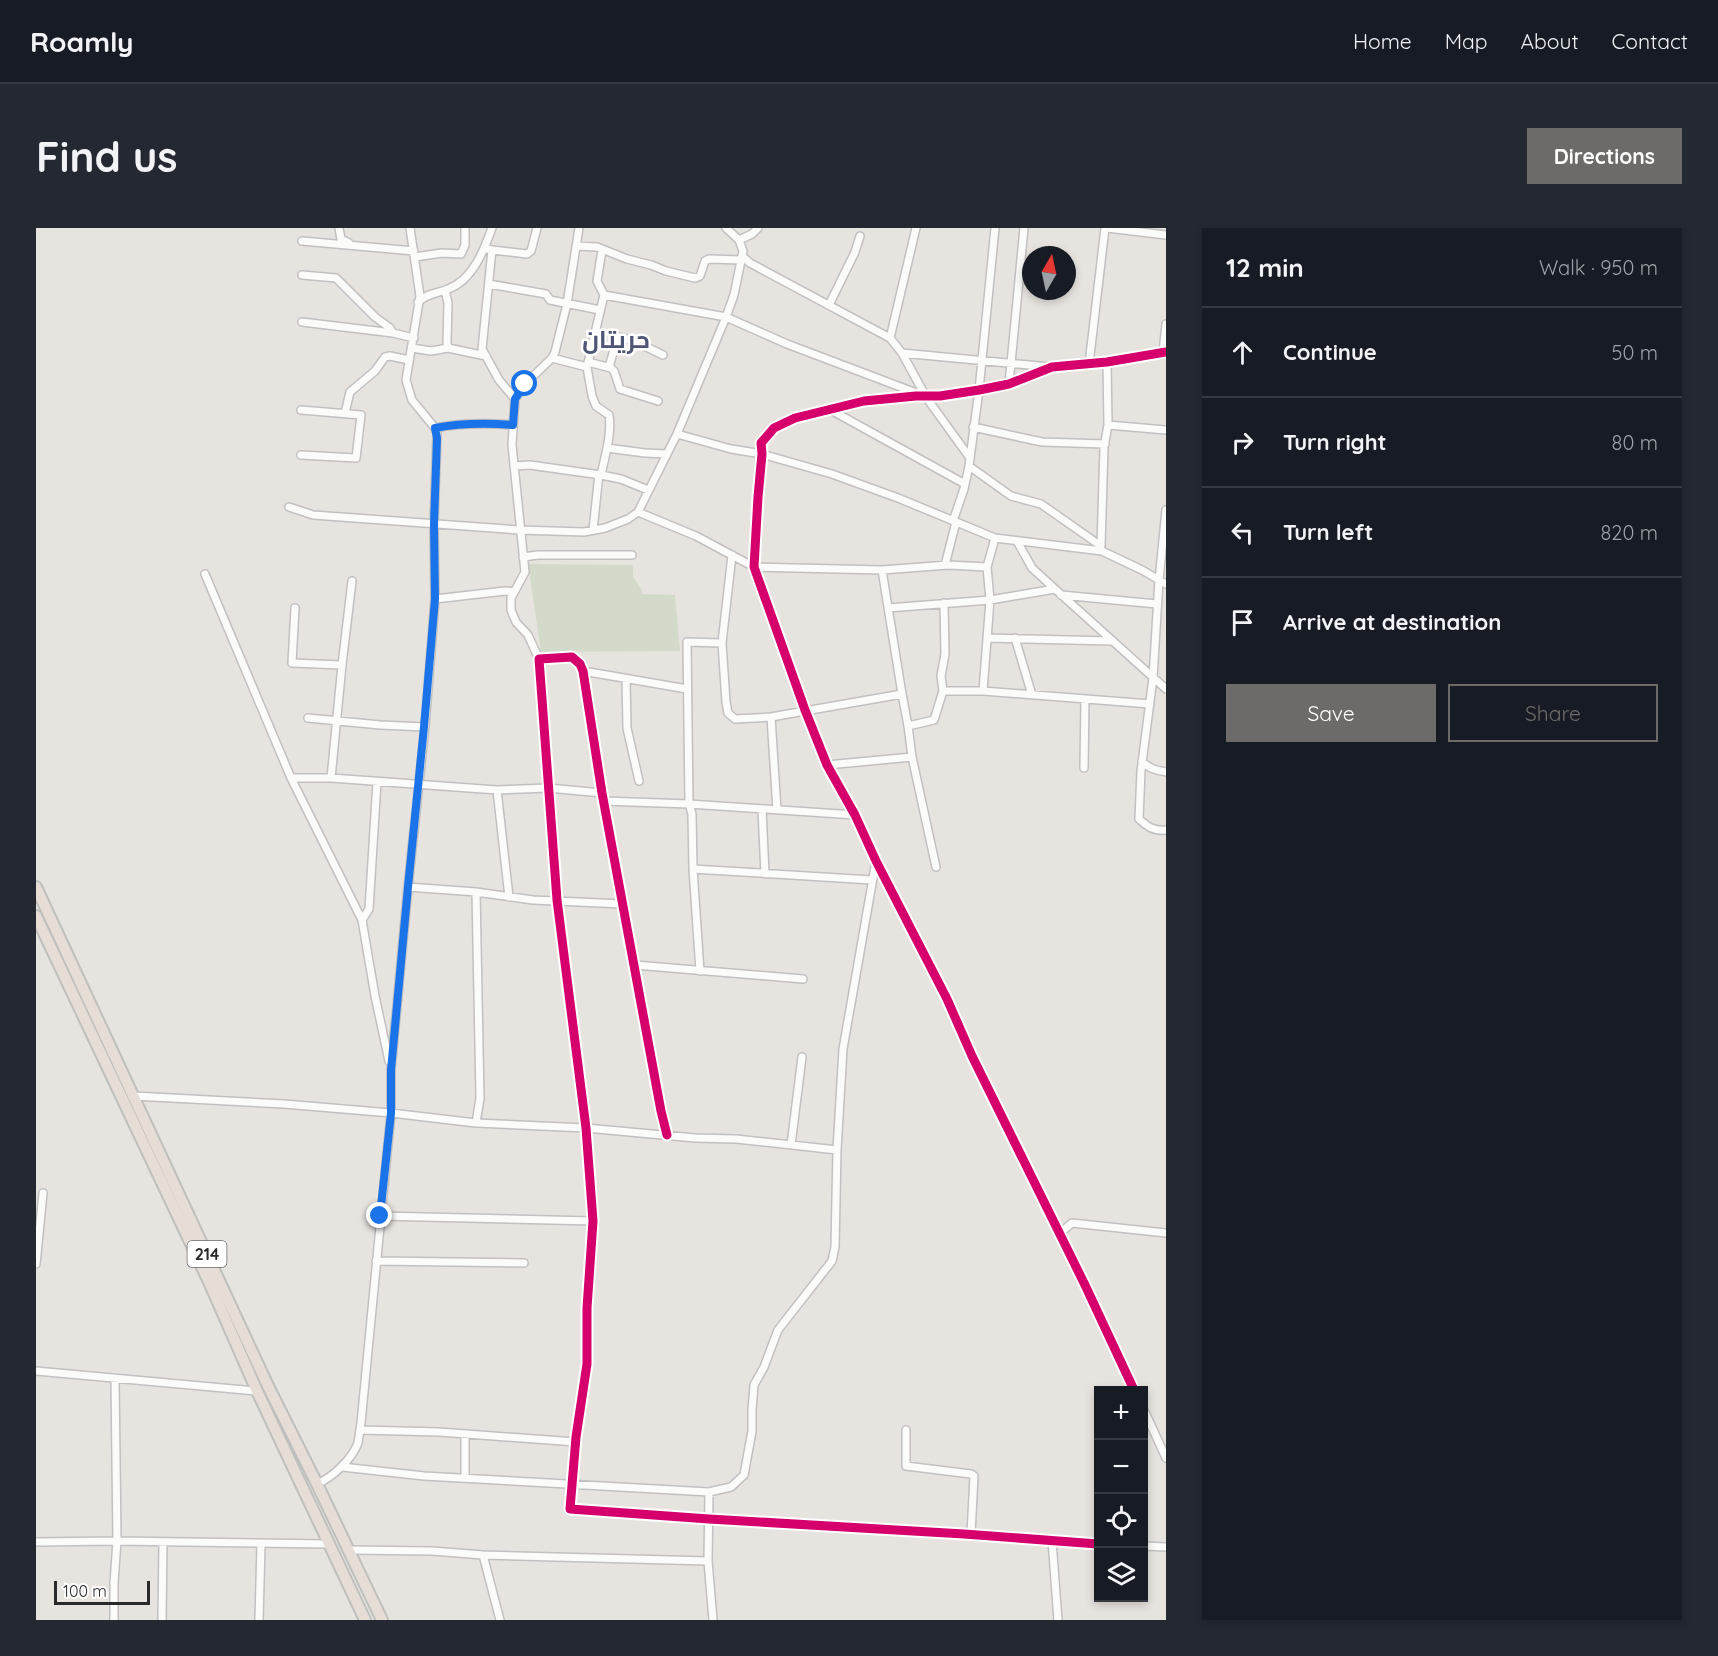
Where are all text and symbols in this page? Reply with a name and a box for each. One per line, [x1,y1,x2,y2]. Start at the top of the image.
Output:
text: Roamly [30,24,134,59]
text: Home [1353,28,1412,54]
text: Map [1445,28,1488,54]
text: About [1521,28,1579,54]
text: Contact [1612,28,1688,54]
button: Directions [1527,128,1682,184]
text: Find us [36,130,178,183]
north arrow [1022,246,1076,300]
text: 12 min [1226,251,1304,284]
text: Walk · 950 m [1539,255,1658,280]
district label: حريتان [582,324,650,354]
icon: ahead [1226,336,1259,369]
text: Continue [1283,338,1377,366]
text: 50 m [1612,340,1658,365]
route start [511,370,537,396]
icon: right [1226,426,1259,459]
text: Turn right [1283,428,1387,456]
text: 80 m [1612,430,1658,455]
icon: left [1226,516,1259,549]
text: Turn left [1283,518,1373,546]
text: 820 m [1601,520,1658,545]
icon: arrive [1226,606,1259,639]
text: Arrive at destination [1283,608,1501,636]
button: Save [1226,684,1436,742]
button: Share [1448,684,1658,742]
route end [366,1202,392,1228]
road number: 214 [188,1241,226,1267]
map controls [1094,1386,1148,1602]
button: + [1094,1386,1148,1440]
button: − [1094,1440,1148,1494]
button: locate [1094,1494,1148,1548]
button: layers [1094,1548,1148,1602]
scale bar [54,1578,150,1606]
text: 100 m [63,1581,107,1601]

